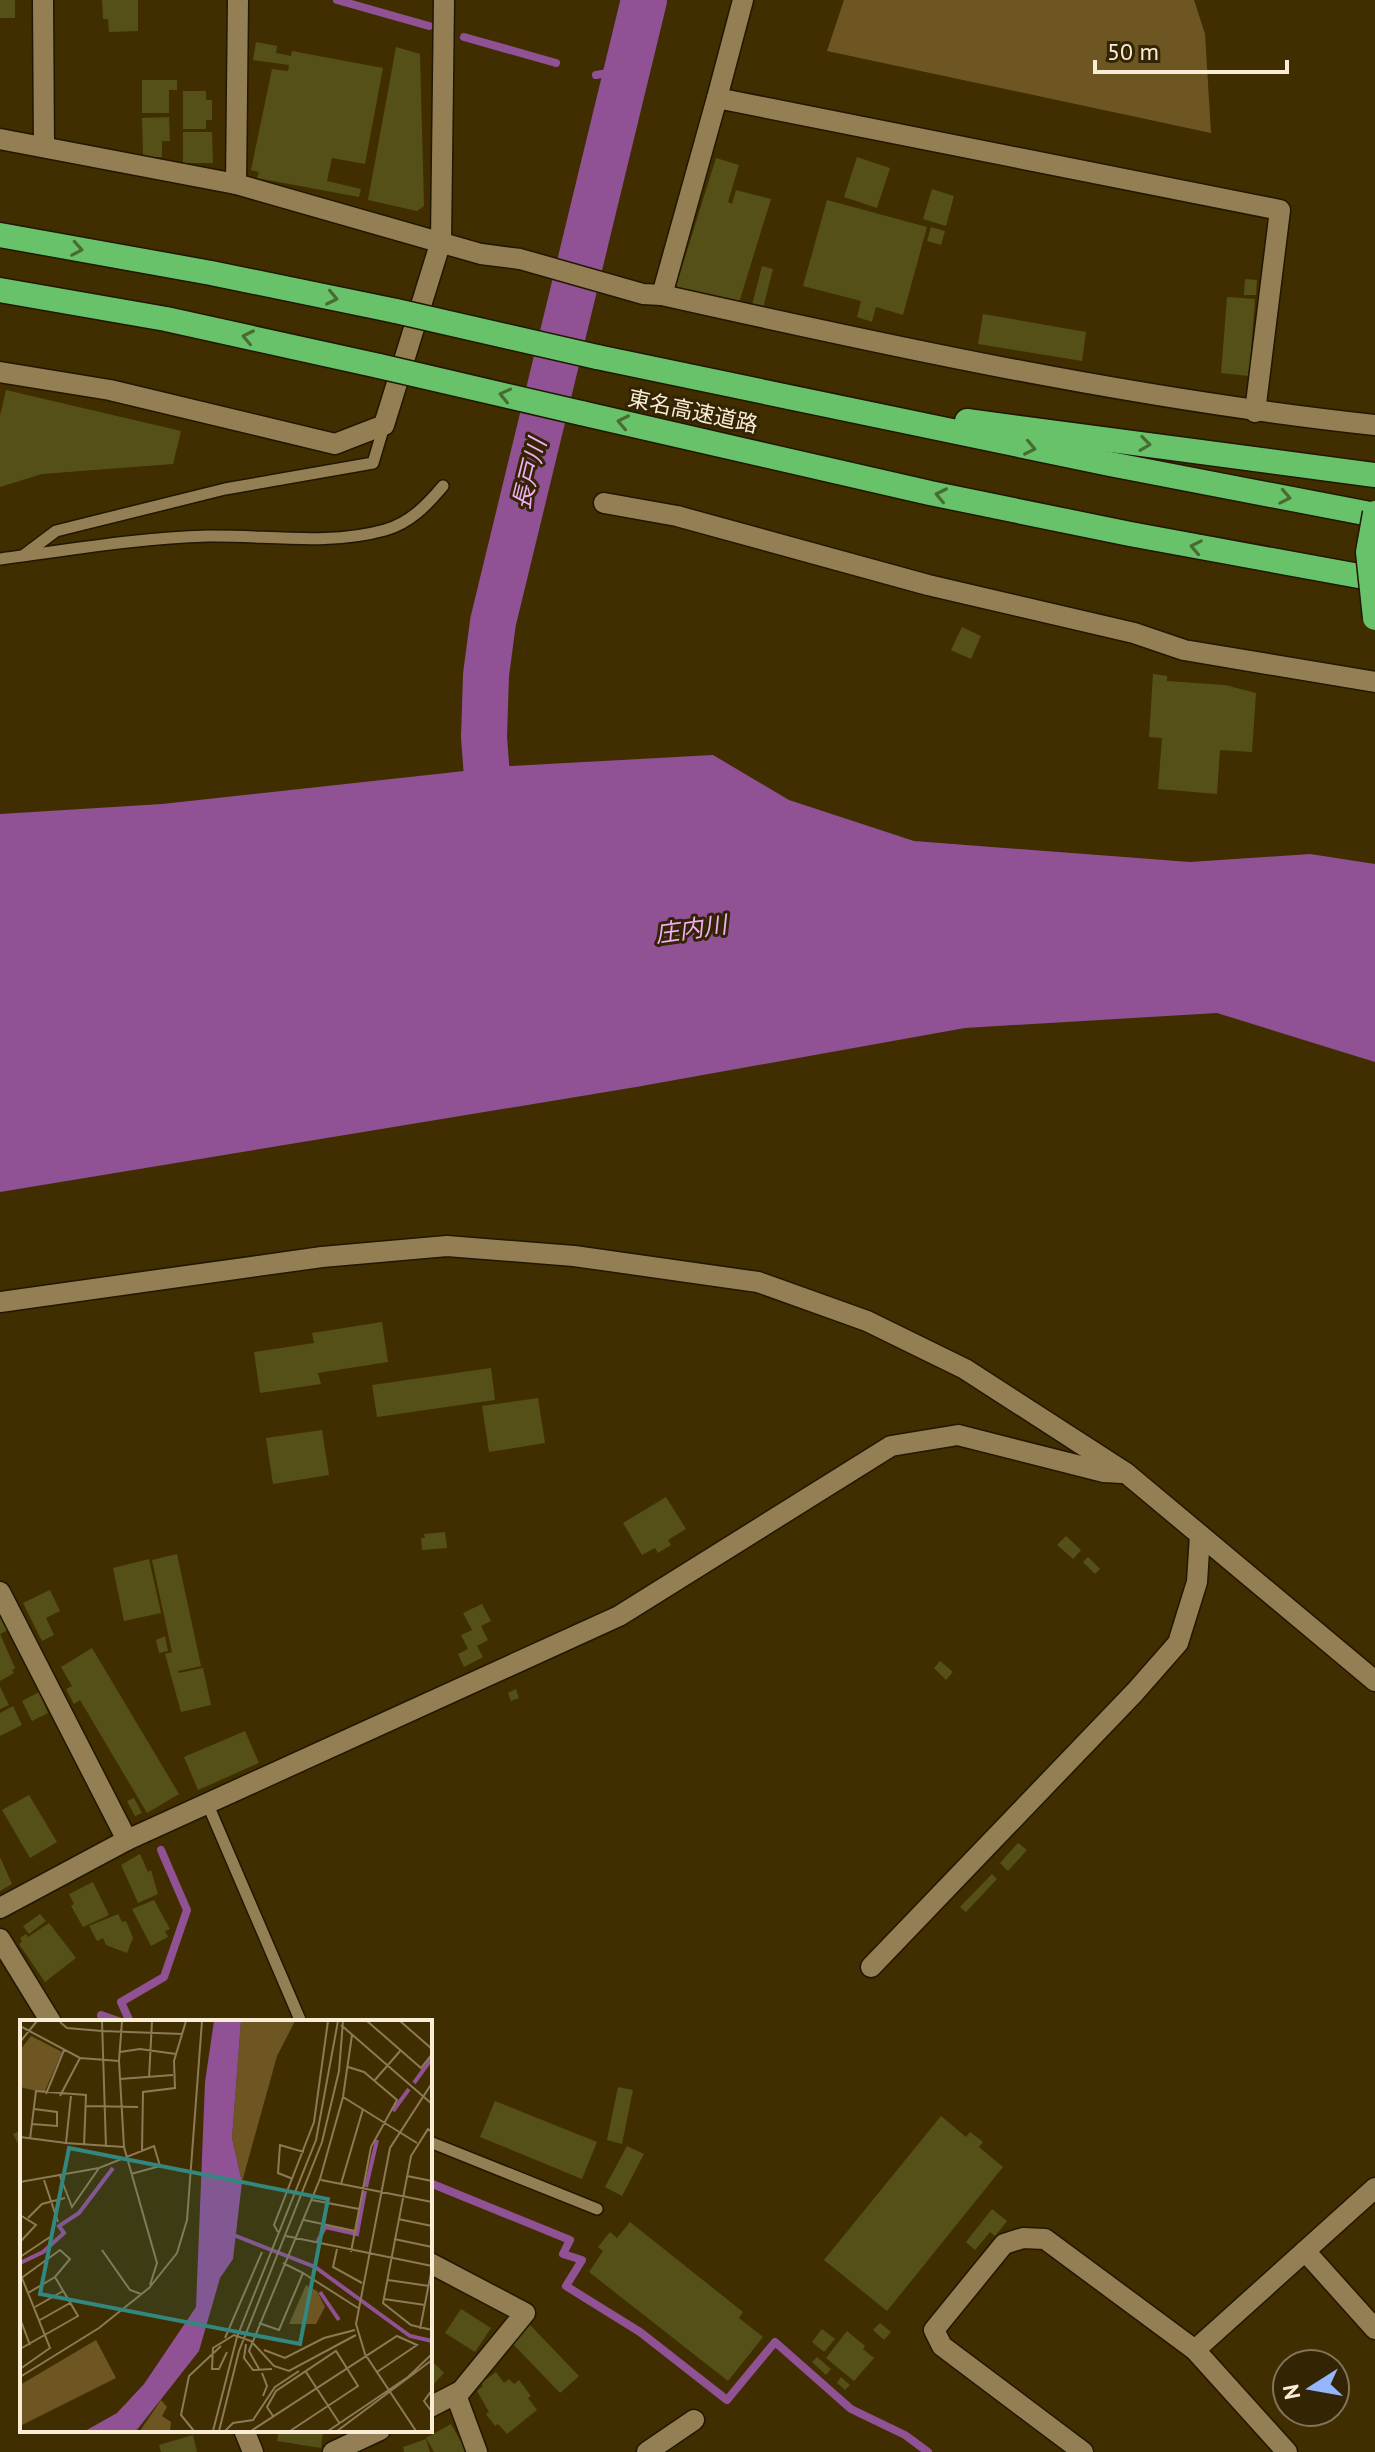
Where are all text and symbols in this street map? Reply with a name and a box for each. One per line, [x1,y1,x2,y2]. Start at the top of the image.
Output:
scale bar [1095,24,1287,74]
text: 50 m [1107,36,1159,67]
one-way arrow [70,239,84,256]
one-way arrow [325,288,339,305]
one-way arrow [242,329,255,346]
street label: 東名高速道路 [626,384,760,438]
one-way arrow [498,387,512,404]
one-way arrow [616,414,630,431]
water label: 長戸川 [505,432,553,513]
one-way arrow [1139,435,1152,452]
one-way arrow [1023,439,1036,456]
one-way arrow [935,487,949,504]
one-way arrow [1278,488,1291,505]
one-way arrow [1190,539,1203,556]
water label: 庄内川 [653,908,732,949]
inset map [20,2020,432,2432]
north arrow [1271,2348,1351,2428]
text: N [1276,2382,1306,2402]

